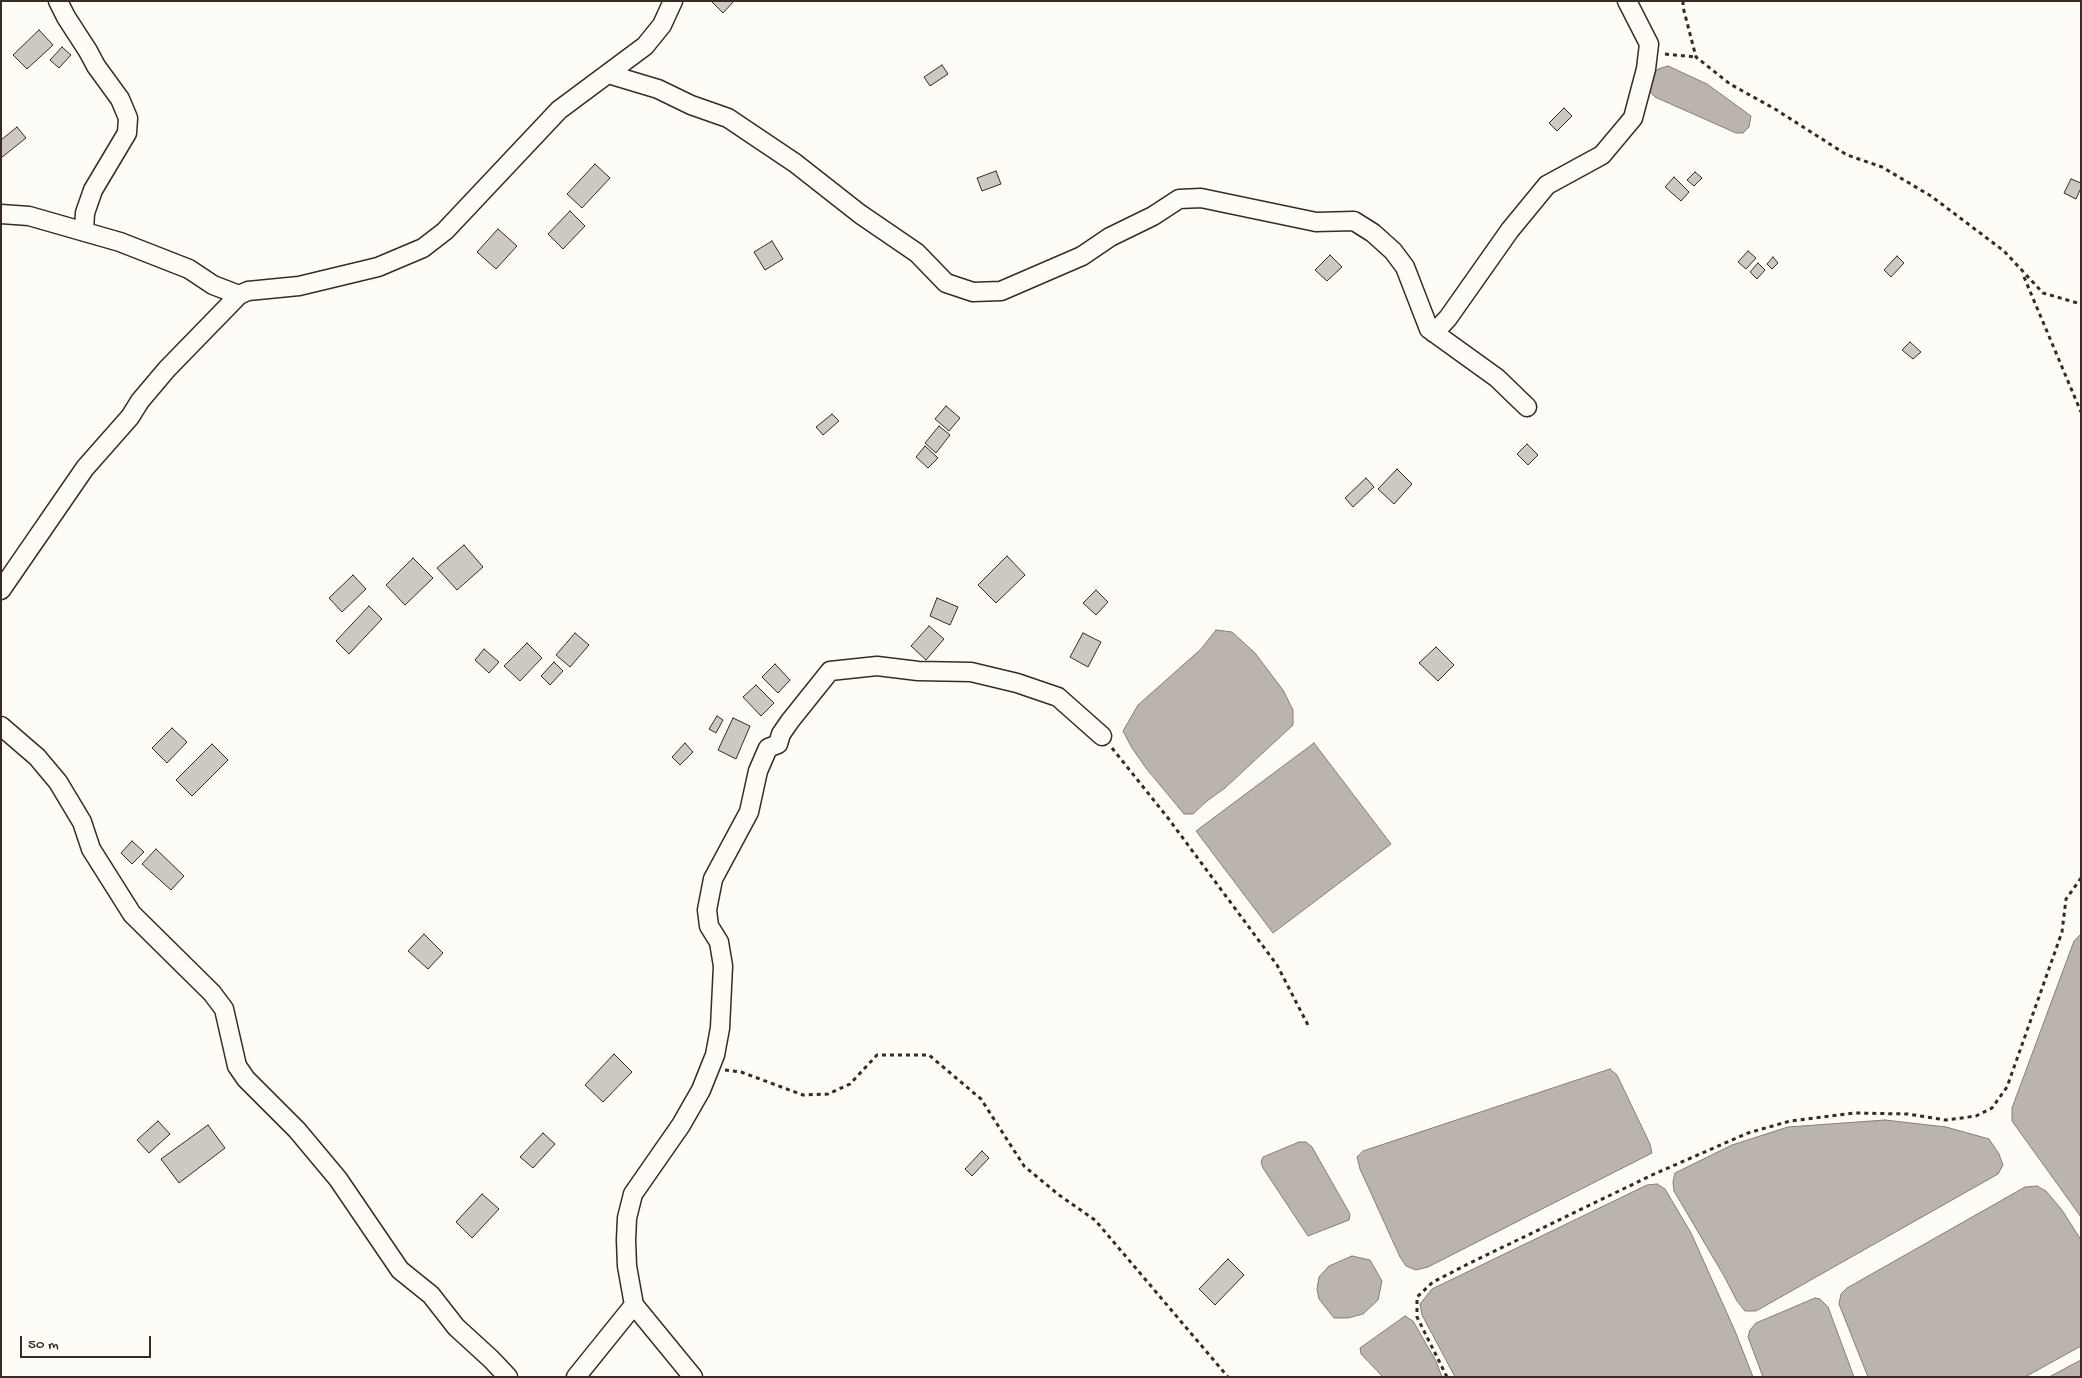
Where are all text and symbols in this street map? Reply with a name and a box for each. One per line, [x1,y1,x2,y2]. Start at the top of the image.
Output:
scale bar [22,1326,154,1358]
text: 50 m [28,1336,59,1354]

